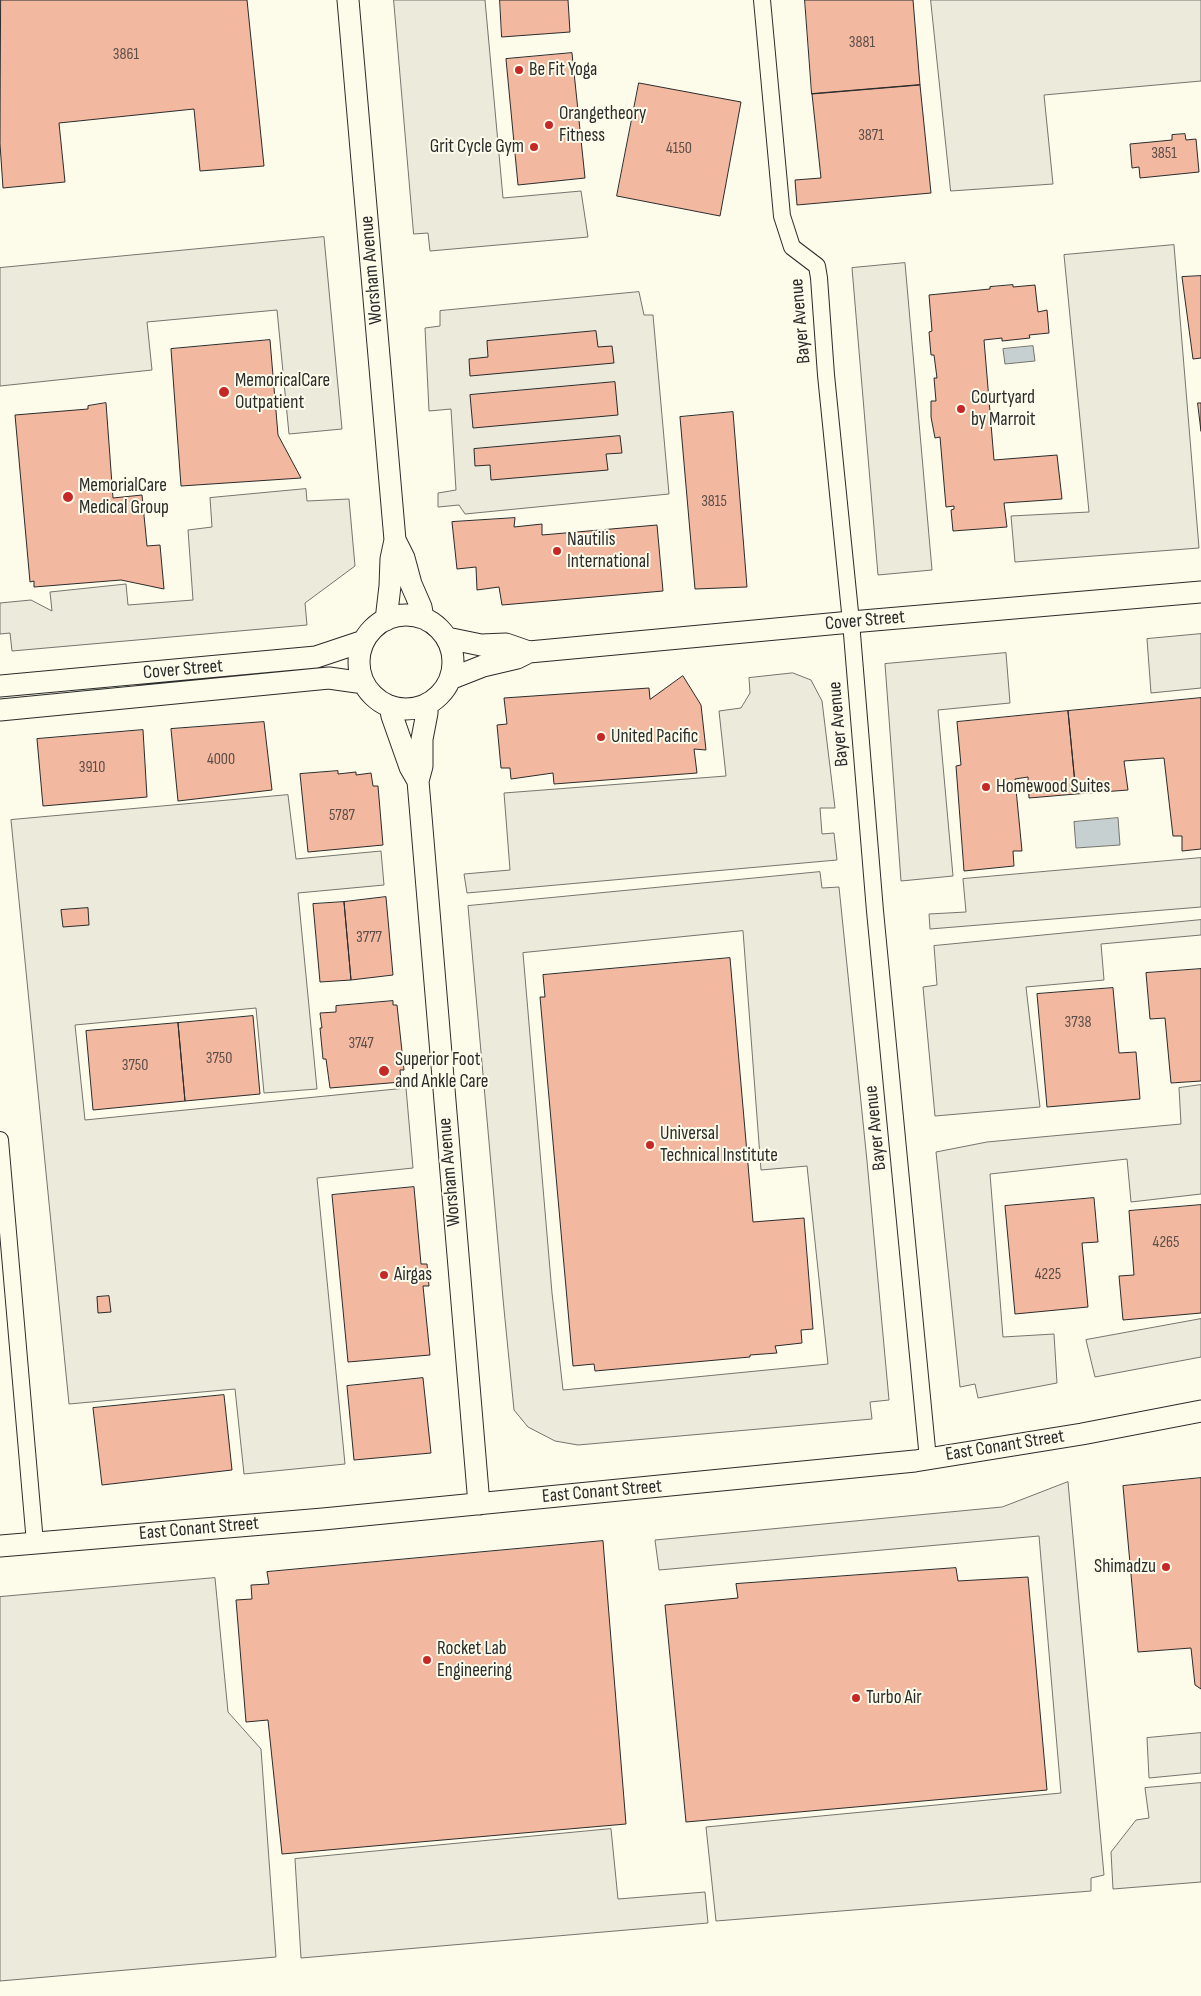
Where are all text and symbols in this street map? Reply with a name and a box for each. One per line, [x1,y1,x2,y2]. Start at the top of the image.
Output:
house number: 3881 [849,33,875,53]
house number: 3861 [113,45,139,65]
place label: Be Fit Yoga [529,59,597,81]
marker: Be Fit Yoga [513,64,525,76]
place label: Orangetheory Fitness [559,103,646,147]
marker: Orangetheory Fitness [543,119,555,131]
house number: 3871 [858,126,884,146]
place label: Grit Cycle Gym [430,136,524,158]
house number: 4150 [666,139,692,159]
marker: Grit Cycle Gym [528,141,540,153]
house number: 3851 [1151,144,1177,164]
street label: Worsham Avenue [356,215,388,325]
street label: Bayer Avenue [786,277,816,365]
place label: MemoricalCare Outpatient [235,370,330,414]
marker: MemoricalCare Outpatient [217,385,231,399]
place label: Courtyard by Marroit [971,387,1036,431]
marker: Courtyard by Marroit [955,403,967,415]
place label: MemorialCare Medical Group [79,475,169,519]
marker: MemorialCare Medical Group [61,490,75,504]
house number: 3815 [701,492,727,512]
place label: Nautilis International [567,529,649,573]
marker: Nautilis International [551,545,563,557]
street label: Cover Street [824,606,906,636]
street label: Cover Street [142,655,224,685]
street label: Bayer Avenue [824,680,854,768]
place label: United Pacific [611,726,698,748]
marker: United Pacific [595,731,607,743]
house number: 4000 [207,750,235,770]
house number: 3910 [79,758,105,778]
place label: Homewood Suites [996,776,1110,798]
marker: Homewood Suites [980,781,992,793]
house number: 5787 [329,806,355,826]
house number: 3777 [356,928,382,948]
house number: 3738 [1065,1013,1091,1033]
house number: 3747 [348,1034,374,1054]
house number: 3750 [206,1049,232,1069]
place label: Superior Foot and Ankle Care [395,1049,488,1093]
house number: 3750 [122,1056,148,1076]
marker: Superior Foot and Ankle Care [377,1064,391,1078]
street label: Bayer Avenue [860,1084,892,1172]
street label: Worsham Avenue [434,1117,466,1227]
place label: Universal Technical Institute [660,1123,778,1167]
marker: Universal Technical Institute [644,1139,656,1151]
house number: 4265 [1153,1233,1179,1253]
place label: Airgas [394,1264,432,1286]
house number: 4225 [1035,1265,1061,1285]
marker: Airgas [378,1269,390,1281]
street label: East Conant Street [944,1425,1066,1467]
street label: East Conant Street [541,1475,663,1509]
street label: East Conant Street [138,1512,260,1546]
place label: Shimadzu [1094,1556,1156,1578]
marker: Shimadzu [1160,1561,1172,1573]
place label: Rocket Lab Engineering [437,1638,512,1682]
marker: Rocket Lab Engineering [421,1654,433,1666]
place label: Turbo Air [866,1687,922,1709]
marker: Turbo Air [850,1692,862,1704]

